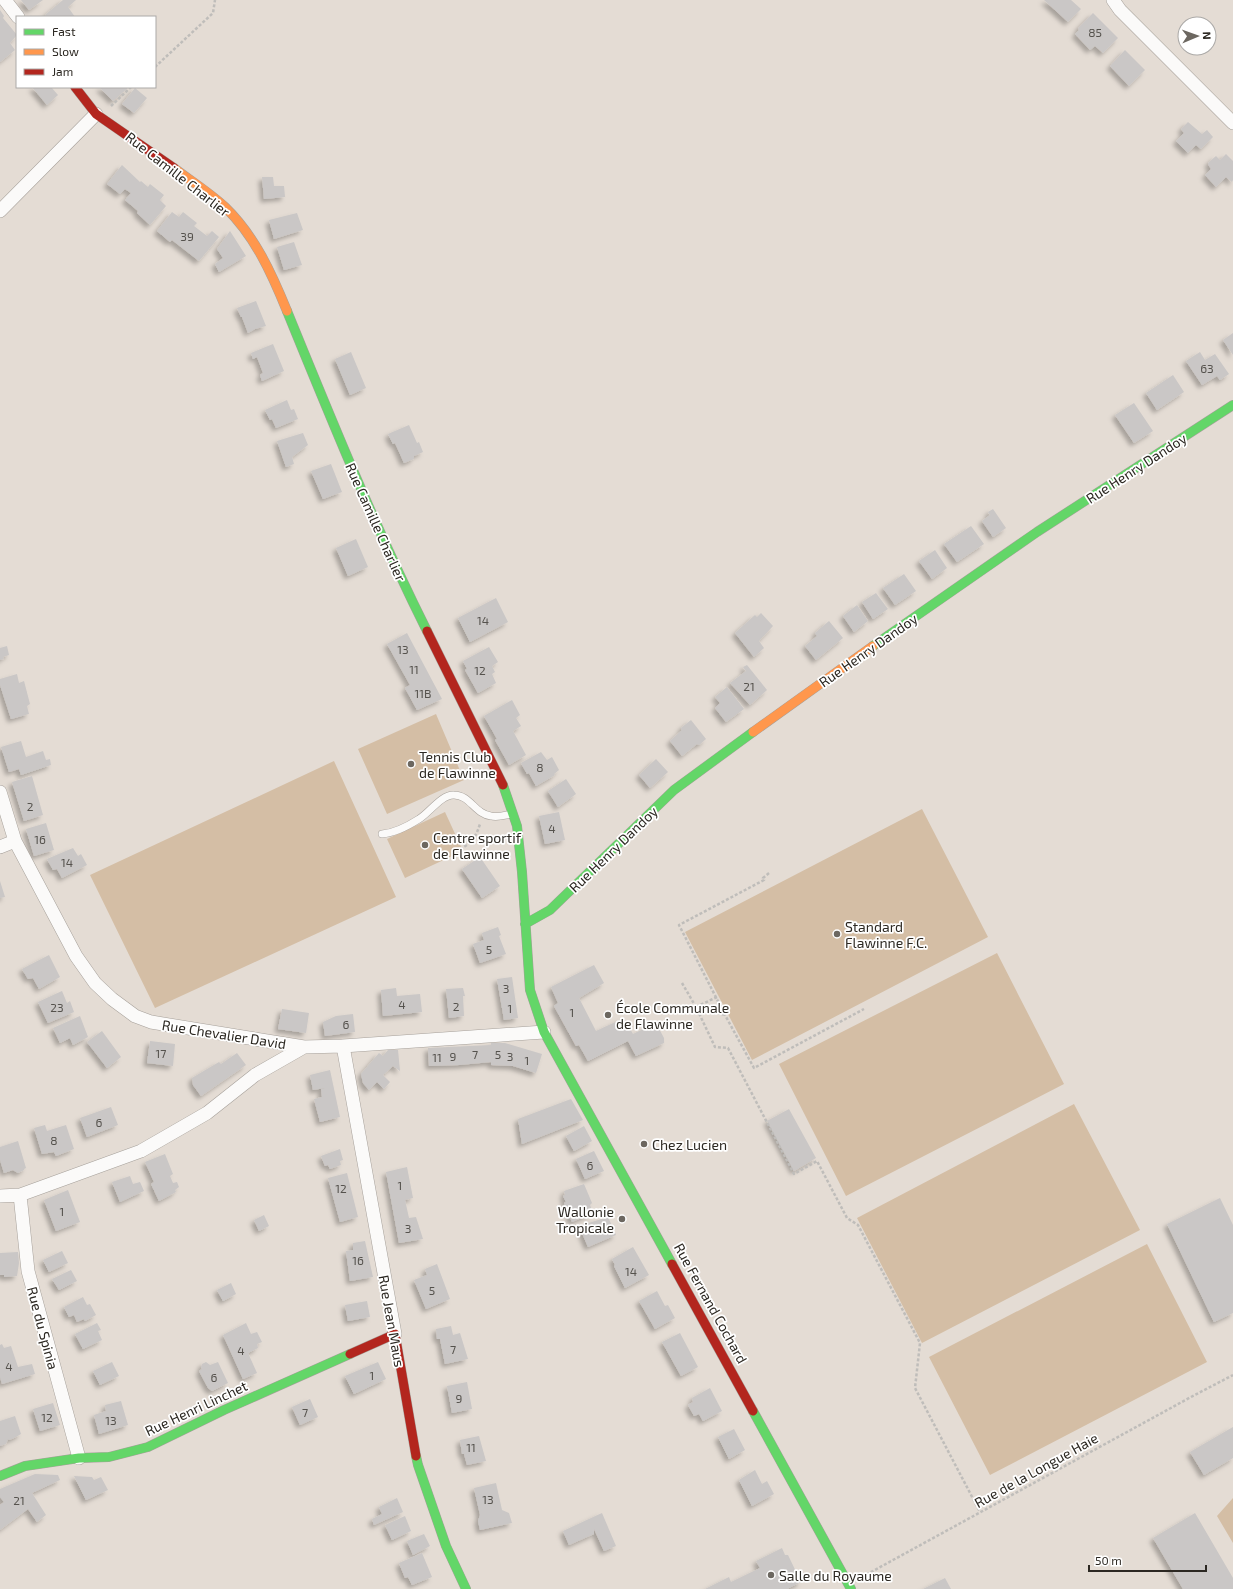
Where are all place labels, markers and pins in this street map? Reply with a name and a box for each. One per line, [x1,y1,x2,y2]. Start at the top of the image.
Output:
place label: Tennis Club de Flawinne [419,748,496,781]
marker: Tennis Club de Flawinne [406,759,416,769]
place label: Centre sportif de Flawinne [433,829,522,862]
marker: Centre sportif de Flawinne [420,840,430,850]
place label: Standard Flawinne F.C. [845,918,927,951]
marker: Standard Flawinne F.C. [832,929,842,939]
place label: École Communale de Flawinne [616,999,729,1032]
marker: École Communale de Flawinne [603,1010,613,1020]
place label: Chez Lucien [652,1136,727,1153]
marker: Chez Lucien [639,1139,649,1149]
place label: Wallonie Tropicale [556,1203,614,1236]
marker: Wallonie Tropicale [617,1214,627,1224]
place label: Salle du Royaume [779,1567,892,1584]
marker: Salle du Royaume [766,1570,776,1580]

